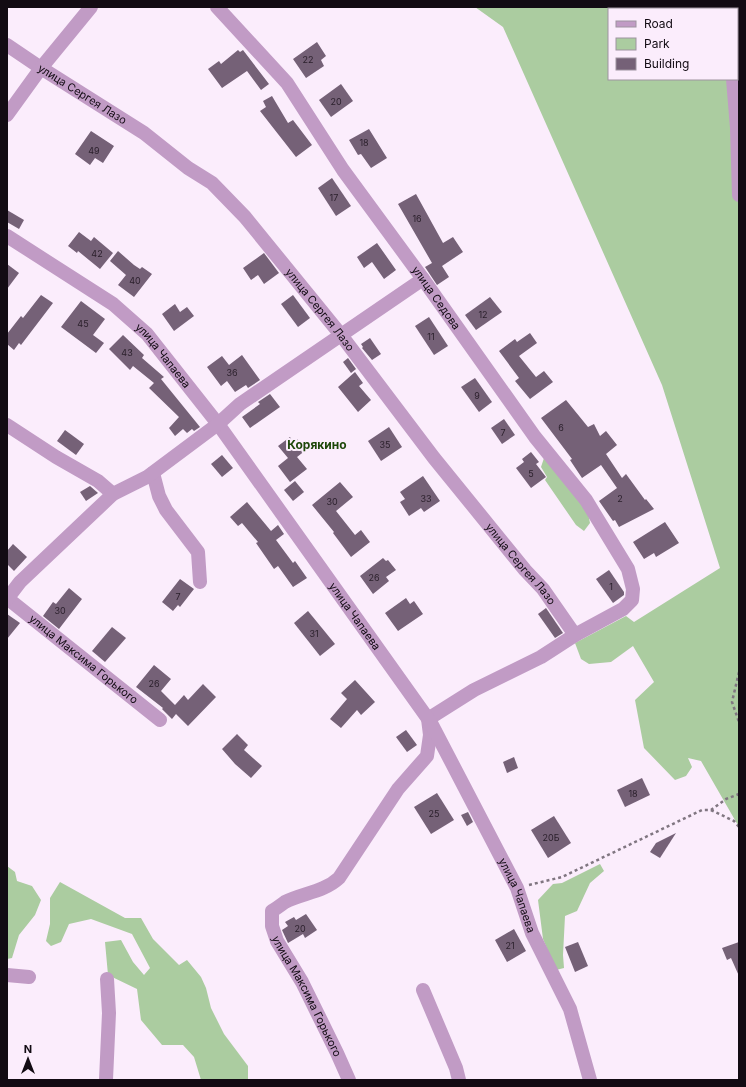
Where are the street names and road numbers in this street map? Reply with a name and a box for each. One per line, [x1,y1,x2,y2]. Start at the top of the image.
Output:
street label: улица Сергея Лазо [35,61,130,128]
street label: улица Седова [409,263,464,332]
street label: улица Сергея Лазо [283,265,358,354]
street label: улица Чапаева [132,320,194,391]
street label: улица Сергея Лазо [483,520,559,608]
street label: улица Чапаева [326,580,384,653]
street label: улица Максима Горького [26,611,141,707]
street label: улица Чапаева [496,856,538,935]
street label: улица Максима Горького [269,934,345,1059]

